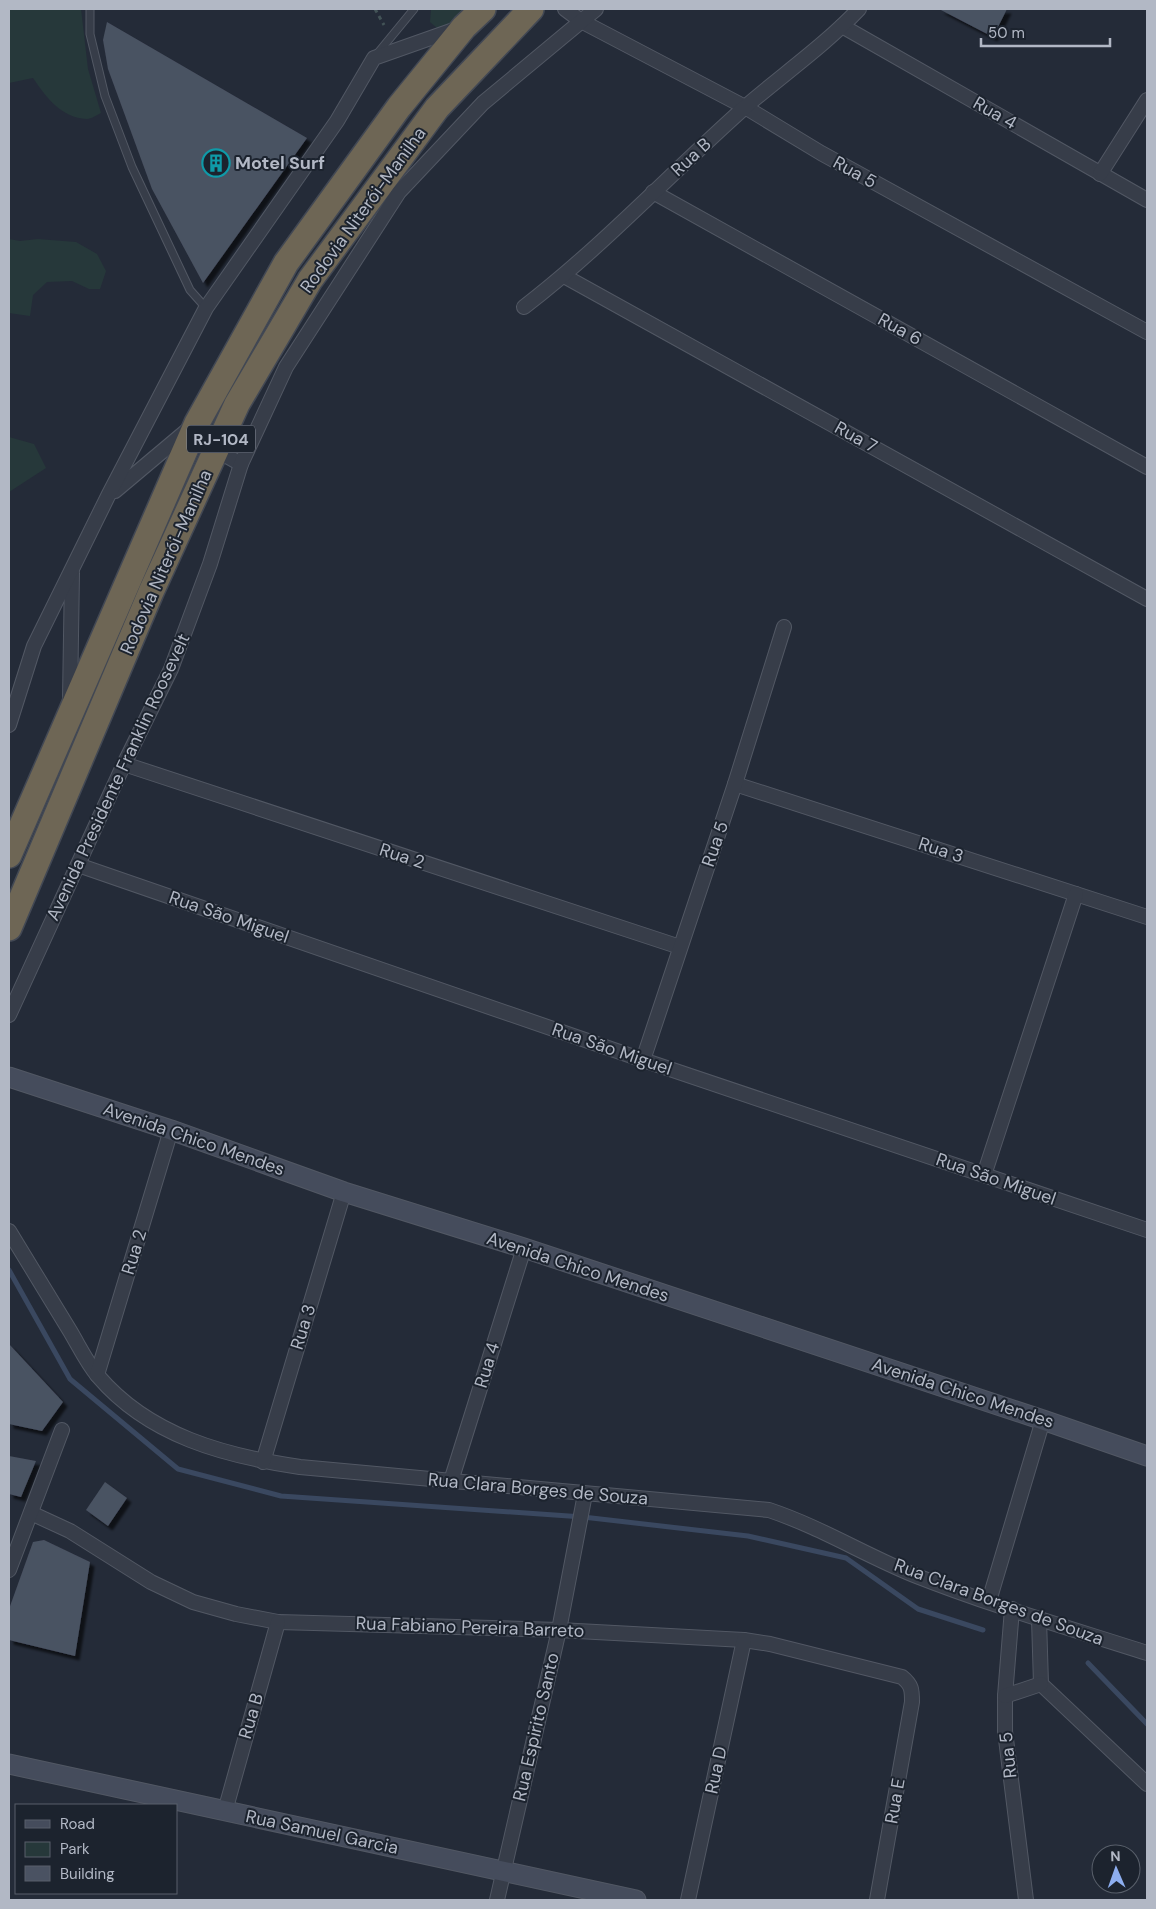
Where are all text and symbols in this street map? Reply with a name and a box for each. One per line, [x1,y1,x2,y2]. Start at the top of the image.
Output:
scale bar [981,15,1110,47]
text: 50 m [988,23,1025,43]
street label: Rua 4 [969,91,1021,135]
street label: Rodovia Niterói-Manilha [295,122,431,298]
street label: Rua B [666,132,716,182]
building icon: Motel Surf [201,148,231,178]
street label: Rua 5 [829,150,881,194]
place label: Motel Surf [235,151,325,175]
street label: Rua 6 [874,307,926,351]
street label: Rua 7 [830,416,882,458]
road number: RJ-104 [187,426,255,452]
street label: Rodovia Niterói-Manilha [115,466,217,658]
street label: Avenida Presidente Franklin Roosevelt [41,629,195,925]
street label: Rua 5 [696,818,734,870]
street label: Rua 3 [915,831,967,869]
street label: Rua 2 [376,837,428,875]
street label: Rua São Miguel [166,885,292,949]
street label: Rua São Miguel [549,1017,675,1081]
street label: Avenida Chico Mendes [100,1097,288,1181]
street label: Rua São Miguel [933,1147,1059,1211]
street label: Avenida Chico Mendes [484,1226,672,1308]
street label: Rua 2 [116,1227,152,1277]
street label: Rua 3 [285,1301,321,1353]
street label: Rua 4 [469,1339,505,1391]
street label: Avenida Chico Mendes [869,1352,1057,1434]
street label: Rua Clara Borges de Souza [427,1467,649,1511]
street label: Rua Clara Borges de Souza [891,1553,1107,1651]
street label: Rua Fabiano Pereira Barreto [355,1611,585,1643]
street label: Rua Espirito Santo [507,1650,565,1804]
street label: Rua B [233,1690,269,1742]
street label: Rua 5 [994,1731,1022,1779]
street label: Rua D [699,1744,733,1796]
street label: Rua E [879,1776,911,1826]
legend [15,1804,178,1894]
street label: Rua Samuel Garcia [244,1804,400,1860]
text: Road [60,1814,95,1834]
text: Park [60,1839,90,1859]
north arrow [1091,1844,1141,1894]
text: N [1110,1847,1121,1865]
text: Building [60,1864,115,1884]

